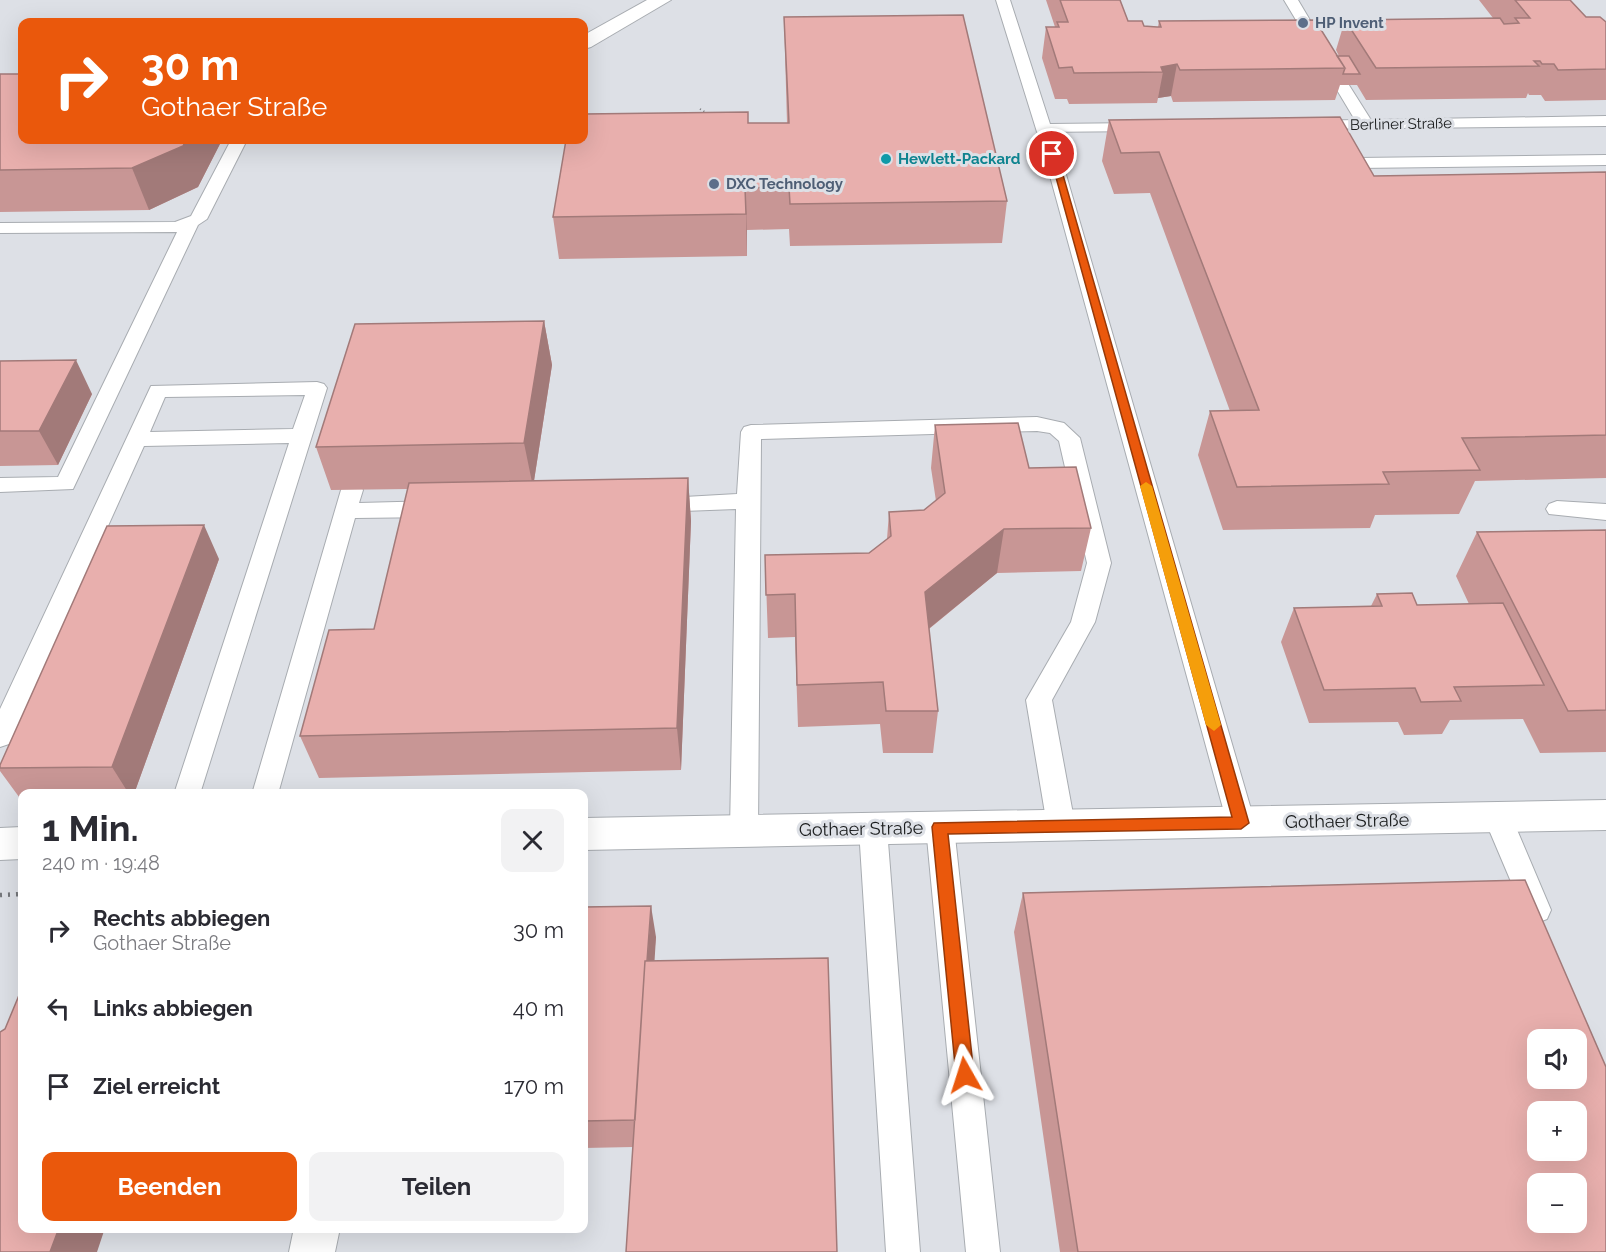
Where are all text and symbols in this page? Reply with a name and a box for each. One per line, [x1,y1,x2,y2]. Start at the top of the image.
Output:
place label: HP Invent [1315,14,1384,32]
marker: HP Invent [1296,16,1310,30]
text: 30 m [141,41,239,90]
icon: right [42,42,120,120]
text: Gothaer Straße [141,91,327,122]
street label: Berliner Straße [1350,114,1452,134]
pin [1026,128,1077,179]
icon: arrive [1035,137,1068,170]
place label: Hewlett-Packard [898,150,1021,168]
marker: Hewlett-Packard [879,152,893,166]
place label: DXC Technology [726,175,844,193]
marker: DXC Technology [707,177,721,191]
text: 1 Min. [42,807,139,849]
button: close [501,809,564,872]
street label: Gothaer Straße [1285,809,1410,832]
street label: Gothaer Straße [799,817,924,840]
text: 240 m · 19:48 [42,851,160,875]
text: Rechts abbiegen [93,905,270,931]
icon: right [42,914,75,947]
text: 30 m [513,917,564,943]
text: Gothaer Straße [93,931,231,955]
icon: left [42,992,75,1025]
text: Links abbiegen [93,995,253,1021]
text: 40 m [513,995,564,1021]
map controls [1527,1029,1587,1233]
button: sound [1527,1029,1587,1089]
position arrow [933,1043,997,1107]
icon: arrive [42,1070,75,1103]
text: Ziel erreicht [93,1073,220,1099]
text: 170 m [504,1073,564,1099]
button: + [1527,1101,1587,1161]
button: Beenden [42,1152,297,1221]
button: Teilen [309,1152,564,1221]
button: − [1527,1173,1587,1233]

